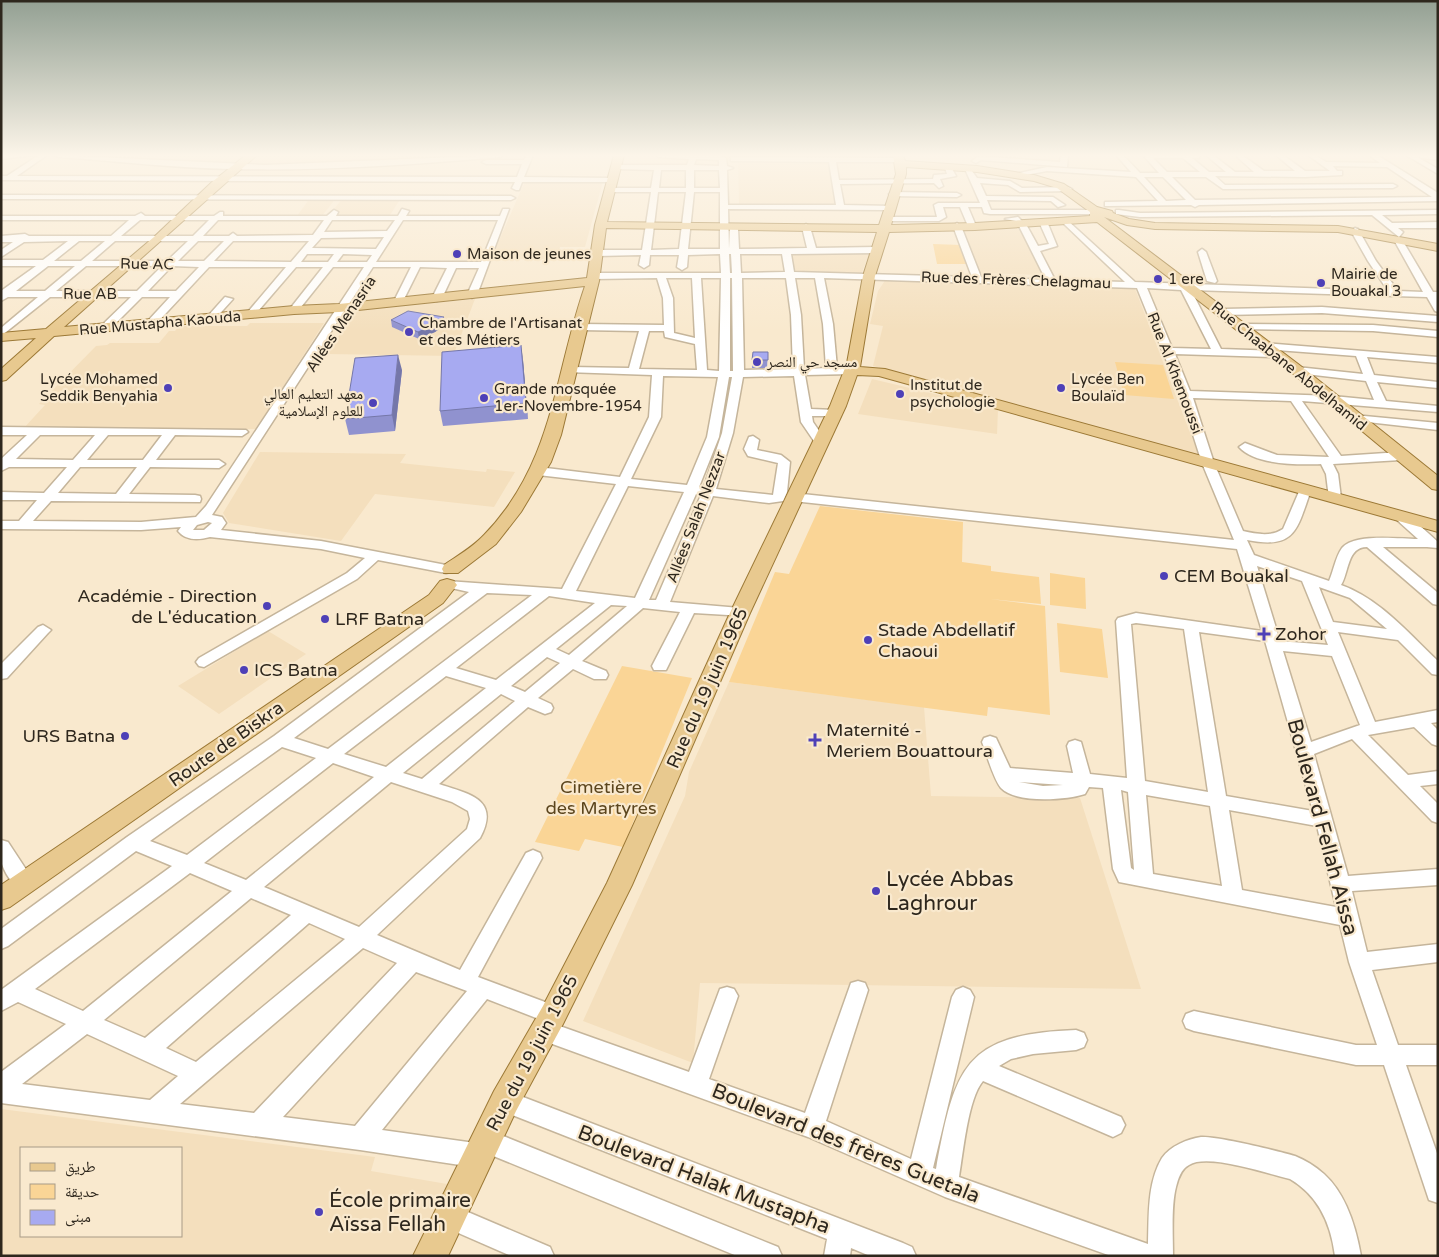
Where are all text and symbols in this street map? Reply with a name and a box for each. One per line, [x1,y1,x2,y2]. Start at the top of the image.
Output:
place label: Maison de jeunes [467,245,591,263]
marker: Maison de jeunes [451,248,463,260]
street label: Rue AC [120,255,174,273]
place label: Mairie de Bouakal 3 [1331,265,1402,300]
street label: Rue des Frères Chelagmau [921,268,1111,292]
place label: 1 ere [1168,270,1204,288]
street label: Allées Menasria [302,272,380,376]
marker: 1 ere [1152,273,1164,285]
marker: Mairie de Bouakal 3 [1315,277,1327,289]
street label: Rue AB [63,285,117,303]
street label: Rue Chaabane Abdelhamid [1208,298,1370,434]
street label: Rue Mustapha Kaouda [78,307,242,339]
street label: Rue Al Khemoussi [1144,310,1206,436]
place label: Chambre de l'Artisanat et des Métiers [419,314,582,349]
marker: Chambre de l'Artisanat et des Métiers [403,326,415,338]
place label: مسجد حي النصر [766,353,858,374]
marker: مسجد حي النصر [751,356,763,368]
place label: Lycée Mohamed Seddik Benyahia [40,370,158,405]
place label: Lycée Ben Boulaïd [1071,370,1144,405]
place label: Institut de psychologie [910,376,995,411]
place label: Grande mosquée 1er-Novembre-1954 [494,380,642,415]
marker: Lycée Mohamed Seddik Benyahia [162,382,174,394]
marker: Lycée Ben Boulaïd [1055,382,1067,394]
place label: معهد التعليم العالي للعلوم الإسلامية [264,385,363,421]
marker: Institut de psychologie [894,388,906,400]
marker: Grande mosquée 1er-Novembre-1954 [478,392,490,404]
marker: معهد التعليم العالي للعلوم الإسلامية [367,397,379,409]
street label: Allées Salah Nezzar [663,449,729,585]
place label: CEM Bouakal [1174,565,1289,587]
marker: CEM Bouakal [1158,570,1170,582]
place label: Académie - Direction de L'éducation [77,585,257,628]
marker: Académie - Direction de L'éducation [261,600,273,612]
street label: Rue du 19 juin 1965 [662,604,752,772]
place label: LRF Batna [335,608,424,630]
marker: LRF Batna [319,613,331,625]
place label: Stade Abdellatif Chaoui [878,619,1015,662]
place label: Zohor [1275,623,1326,645]
marker: Zohor [1257,627,1271,641]
marker: Stade Abdellatif Chaoui [862,634,874,646]
place label: ICS Batna [254,659,338,681]
marker: ICS Batna [238,664,250,676]
street label: Route de Biskra [164,696,288,792]
street label: Boulevard Fellah Aissa [1282,716,1363,938]
place label: Maternité - Meriem Bouattoura [826,719,993,762]
place label: URS Batna [22,725,115,747]
marker: URS Batna [119,730,131,742]
marker: Maternité - Meriem Bouattoura [808,733,822,747]
park label: Cimetière des Martyres [545,776,657,819]
place label: Lycée Abbas Laghrour [886,867,1014,916]
marker: Lycée Abbas Laghrour [870,885,882,897]
street label: Rue du 19 juin 1965 [481,971,583,1135]
street label: Boulevard des frères Guetala [708,1078,984,1209]
street label: Boulevard Halak Mustapha [574,1120,834,1239]
legend [20,1147,182,1237]
text: طريق [65,1158,96,1177]
text: حديقة [65,1183,100,1201]
place label: École primaire Aïssa Fellah [329,1188,471,1237]
marker: École primaire Aïssa Fellah [313,1206,325,1218]
text: مبنى [65,1208,91,1227]

